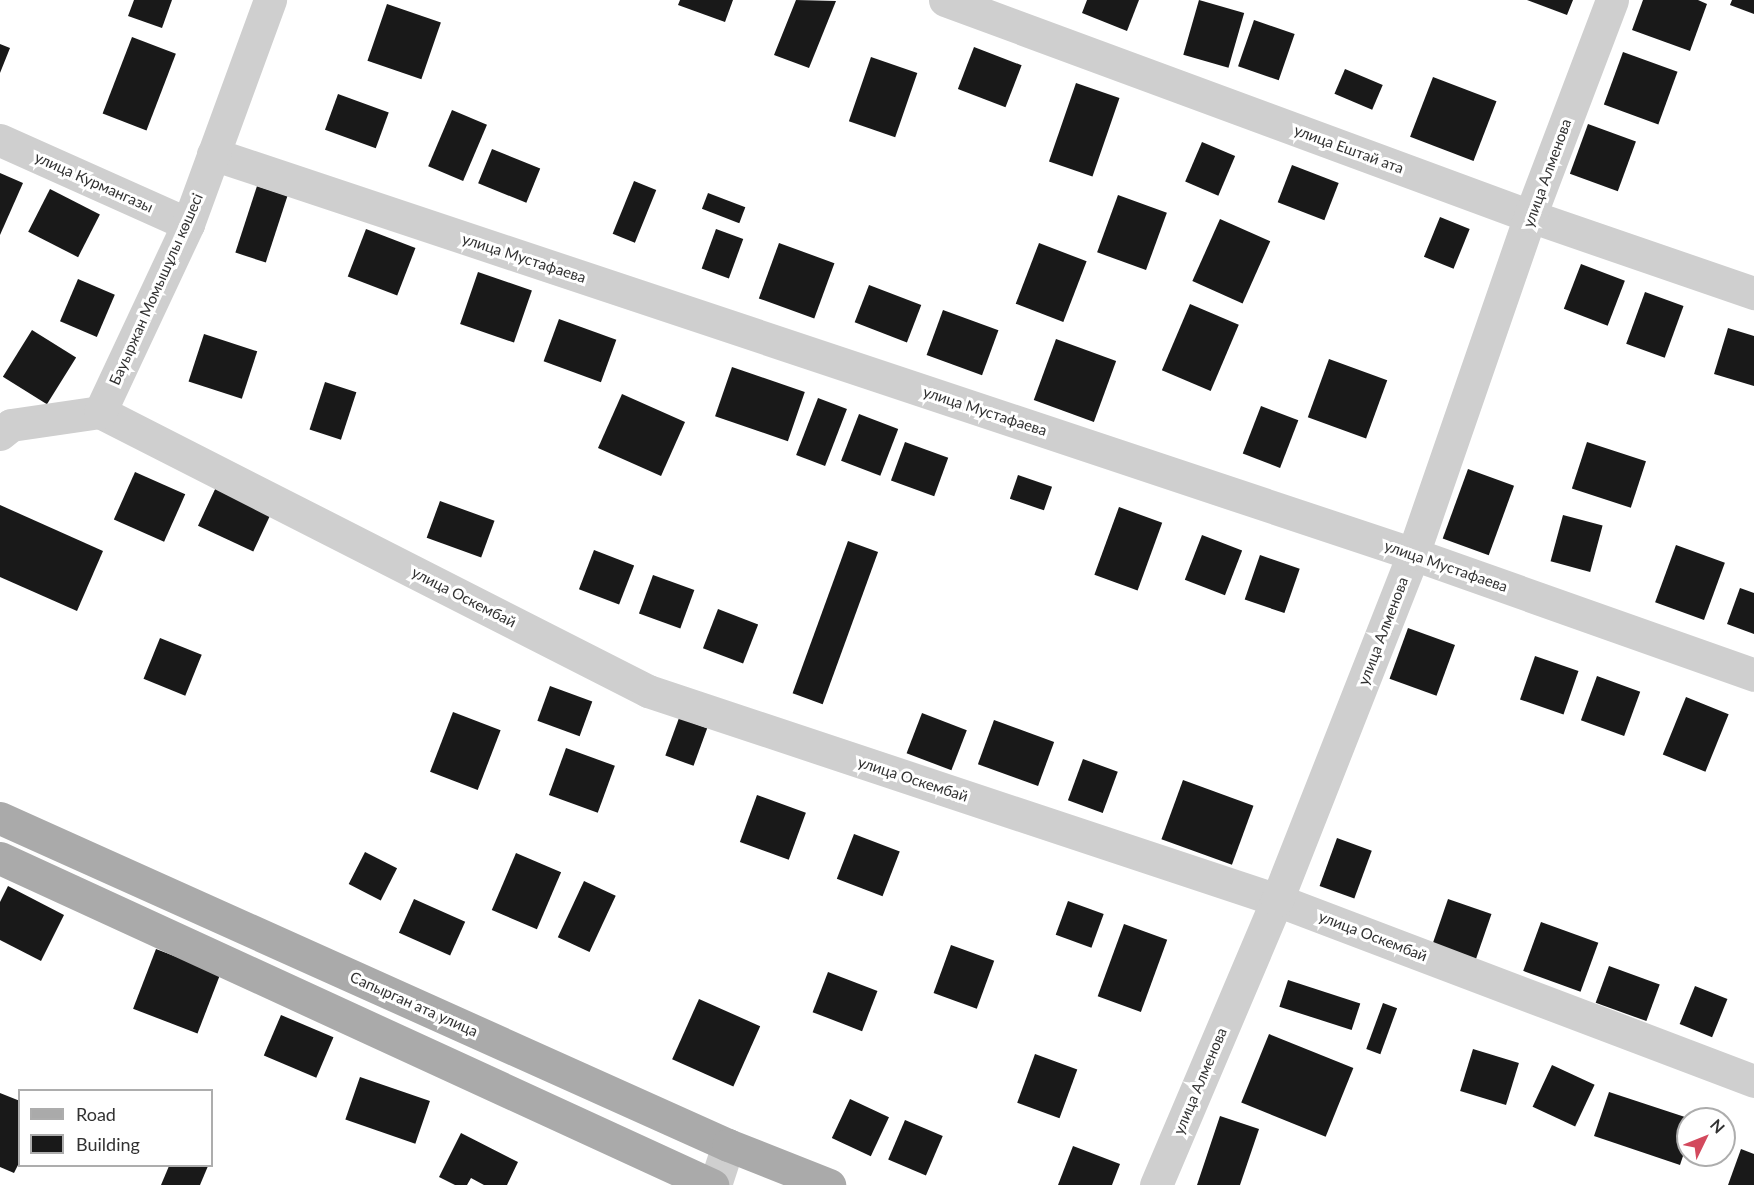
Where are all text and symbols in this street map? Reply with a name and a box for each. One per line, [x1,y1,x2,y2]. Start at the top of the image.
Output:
street label: улица Алменова [1519,116,1575,230]
street label: улица Ештай ата [1292,121,1406,177]
street label: улица Курмангазы [32,148,156,216]
street label: Бауыржан Момышұлы көшесі [105,190,207,388]
street label: улица Мустафаева [460,229,588,287]
street label: улица Мустафаева [921,382,1049,440]
street label: улица Мустафаева [1382,536,1510,596]
street label: улица Оскембай [409,563,519,631]
street label: улица Алменова [1354,574,1412,688]
street label: улица Оскембай [856,753,970,805]
street label: улица Оскембай [1316,907,1430,965]
street label: Сапырган ата улица [347,968,481,1040]
street label: улица Алменова [1169,1025,1231,1137]
legend [18,1089,213,1167]
text: Road [76,1103,116,1125]
north arrow [1676,1107,1736,1167]
text: N [1707,1115,1729,1137]
text: Building [76,1133,140,1155]

